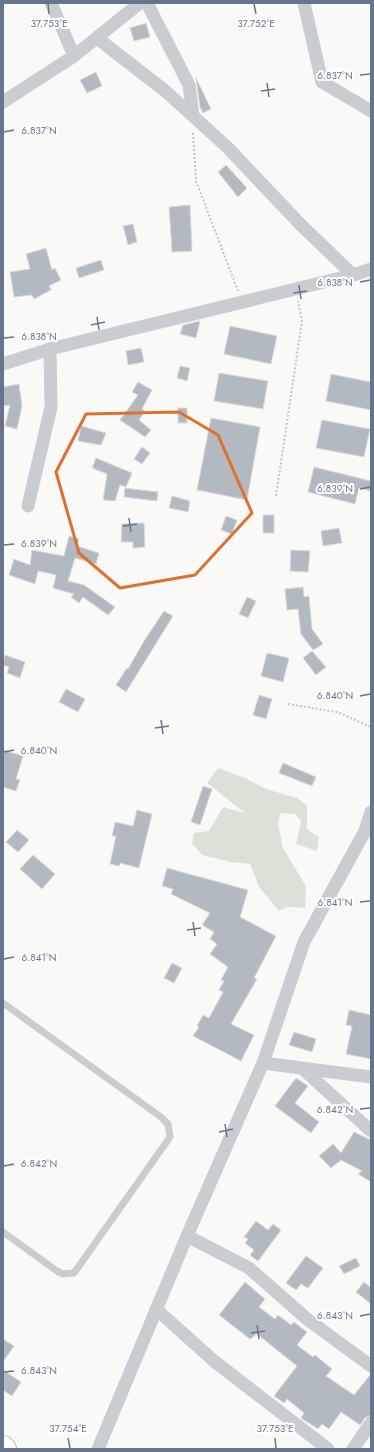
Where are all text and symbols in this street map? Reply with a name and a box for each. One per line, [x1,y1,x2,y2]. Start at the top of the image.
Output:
text: 37.753°E [30,16,68,31]
text: 37.752°E [237,16,275,31]
text: 6.837°N [317,68,353,83]
text: 6.837°N [21,123,57,138]
text: 6.838°N [317,275,353,290]
text: 6.838°N [21,329,57,344]
text: 6.839°N [317,481,353,496]
text: 6.839°N [21,536,57,551]
text: 6.840°N [317,688,353,703]
text: 6.840°N [21,743,57,758]
text: 6.841°N [317,895,353,910]
text: 6.841°N [21,950,57,965]
text: 6.842°N [317,1102,353,1117]
text: 6.842°N [21,1156,57,1171]
text: 6.843°N [317,1308,353,1323]
text: 6.843°N [21,1363,57,1378]
text: 37.754°E [49,1421,87,1436]
text: 37.753°E [256,1421,294,1436]

